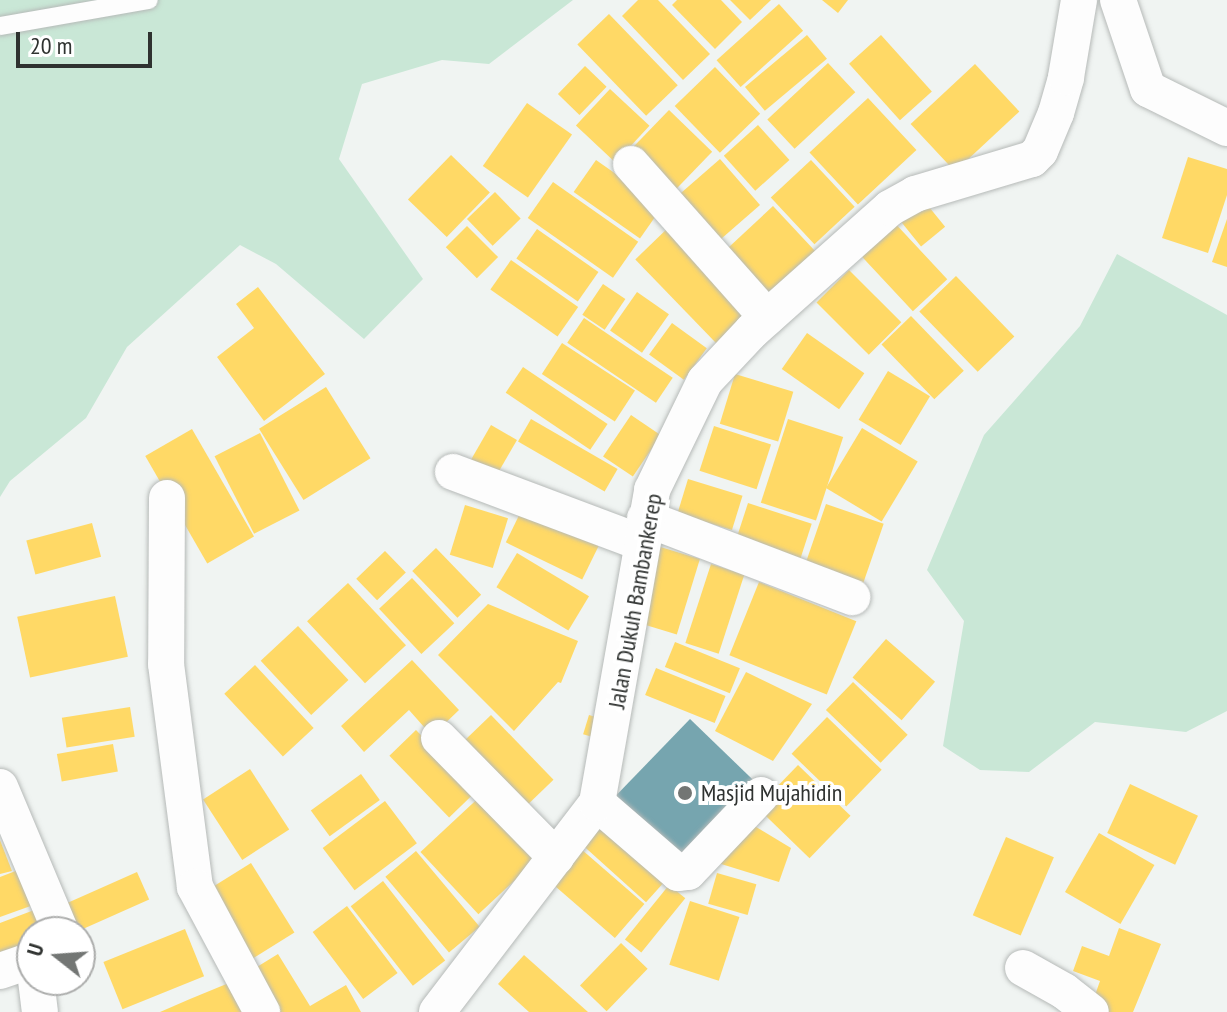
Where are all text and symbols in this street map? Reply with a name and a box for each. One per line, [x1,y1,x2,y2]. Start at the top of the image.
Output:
scale bar [20,16,156,66]
text: 20 m [30,30,72,61]
street label: Jalan Dukuh Bambankerep [602,491,668,711]
place label: Masjid Mujahidin [701,779,842,807]
marker: Masjid Mujahidin [676,784,694,802]
north arrow [16,916,96,996]
text: U [20,940,50,959]

